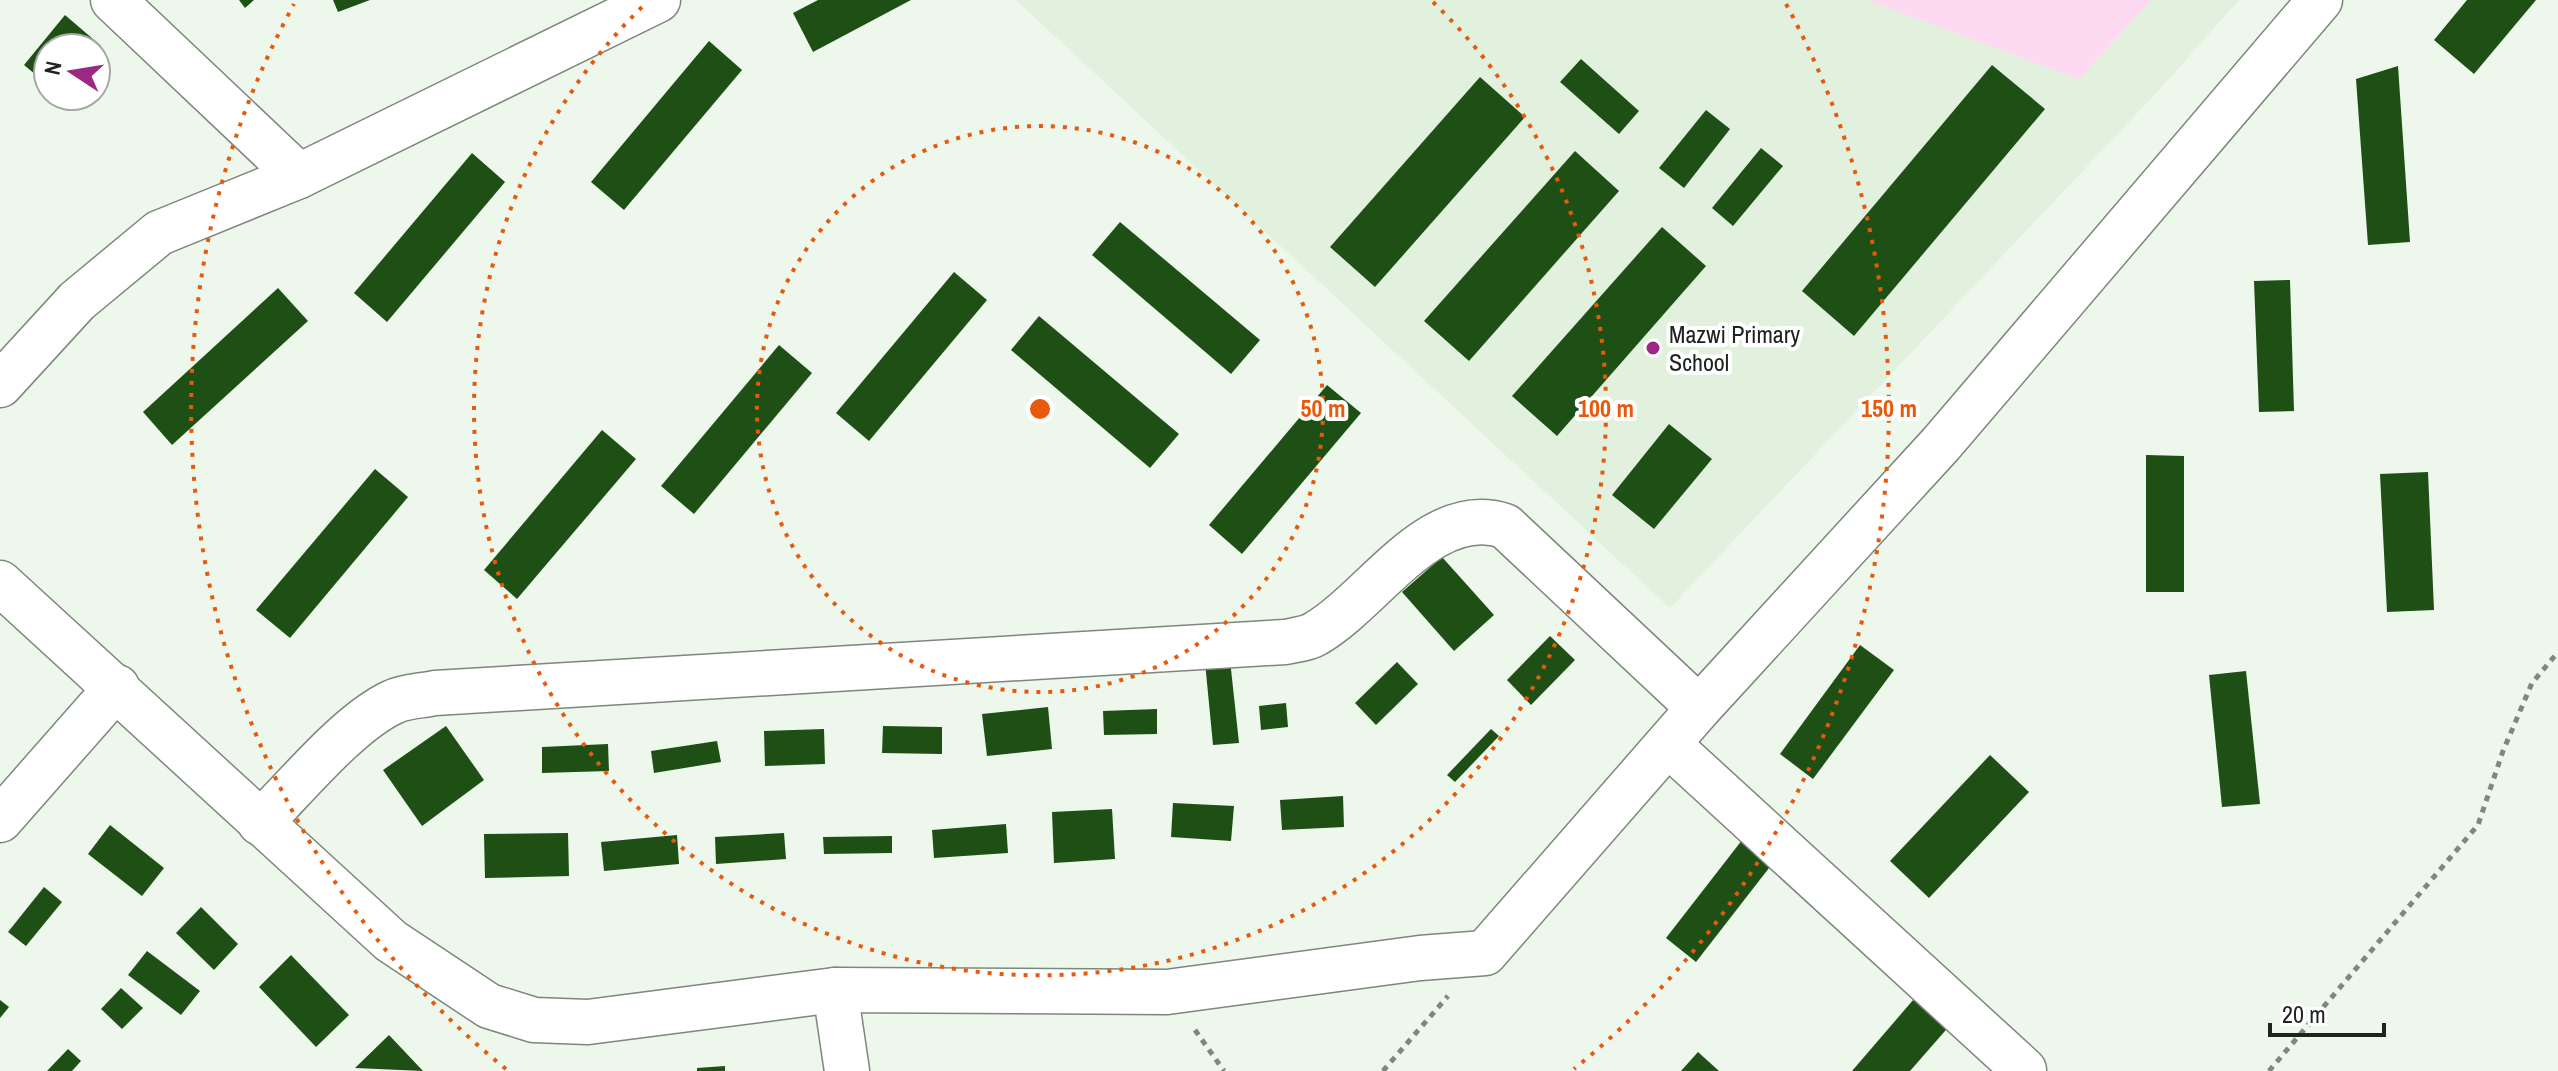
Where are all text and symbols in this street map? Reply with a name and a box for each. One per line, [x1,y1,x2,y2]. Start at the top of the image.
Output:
north arrow [32,32,112,112]
text: N [36,58,68,77]
place label: Mazwi Primary School [1669,318,1800,378]
marker: Mazwi Primary School [1644,339,1662,357]
text: 50 m [1301,392,1345,424]
text: 100 m [1578,392,1634,424]
text: 150 m [1861,392,1917,424]
centre of rings [1026,395,1054,423]
scale bar [2270,987,2384,1037]
text: 20 m [2282,998,2326,1030]

